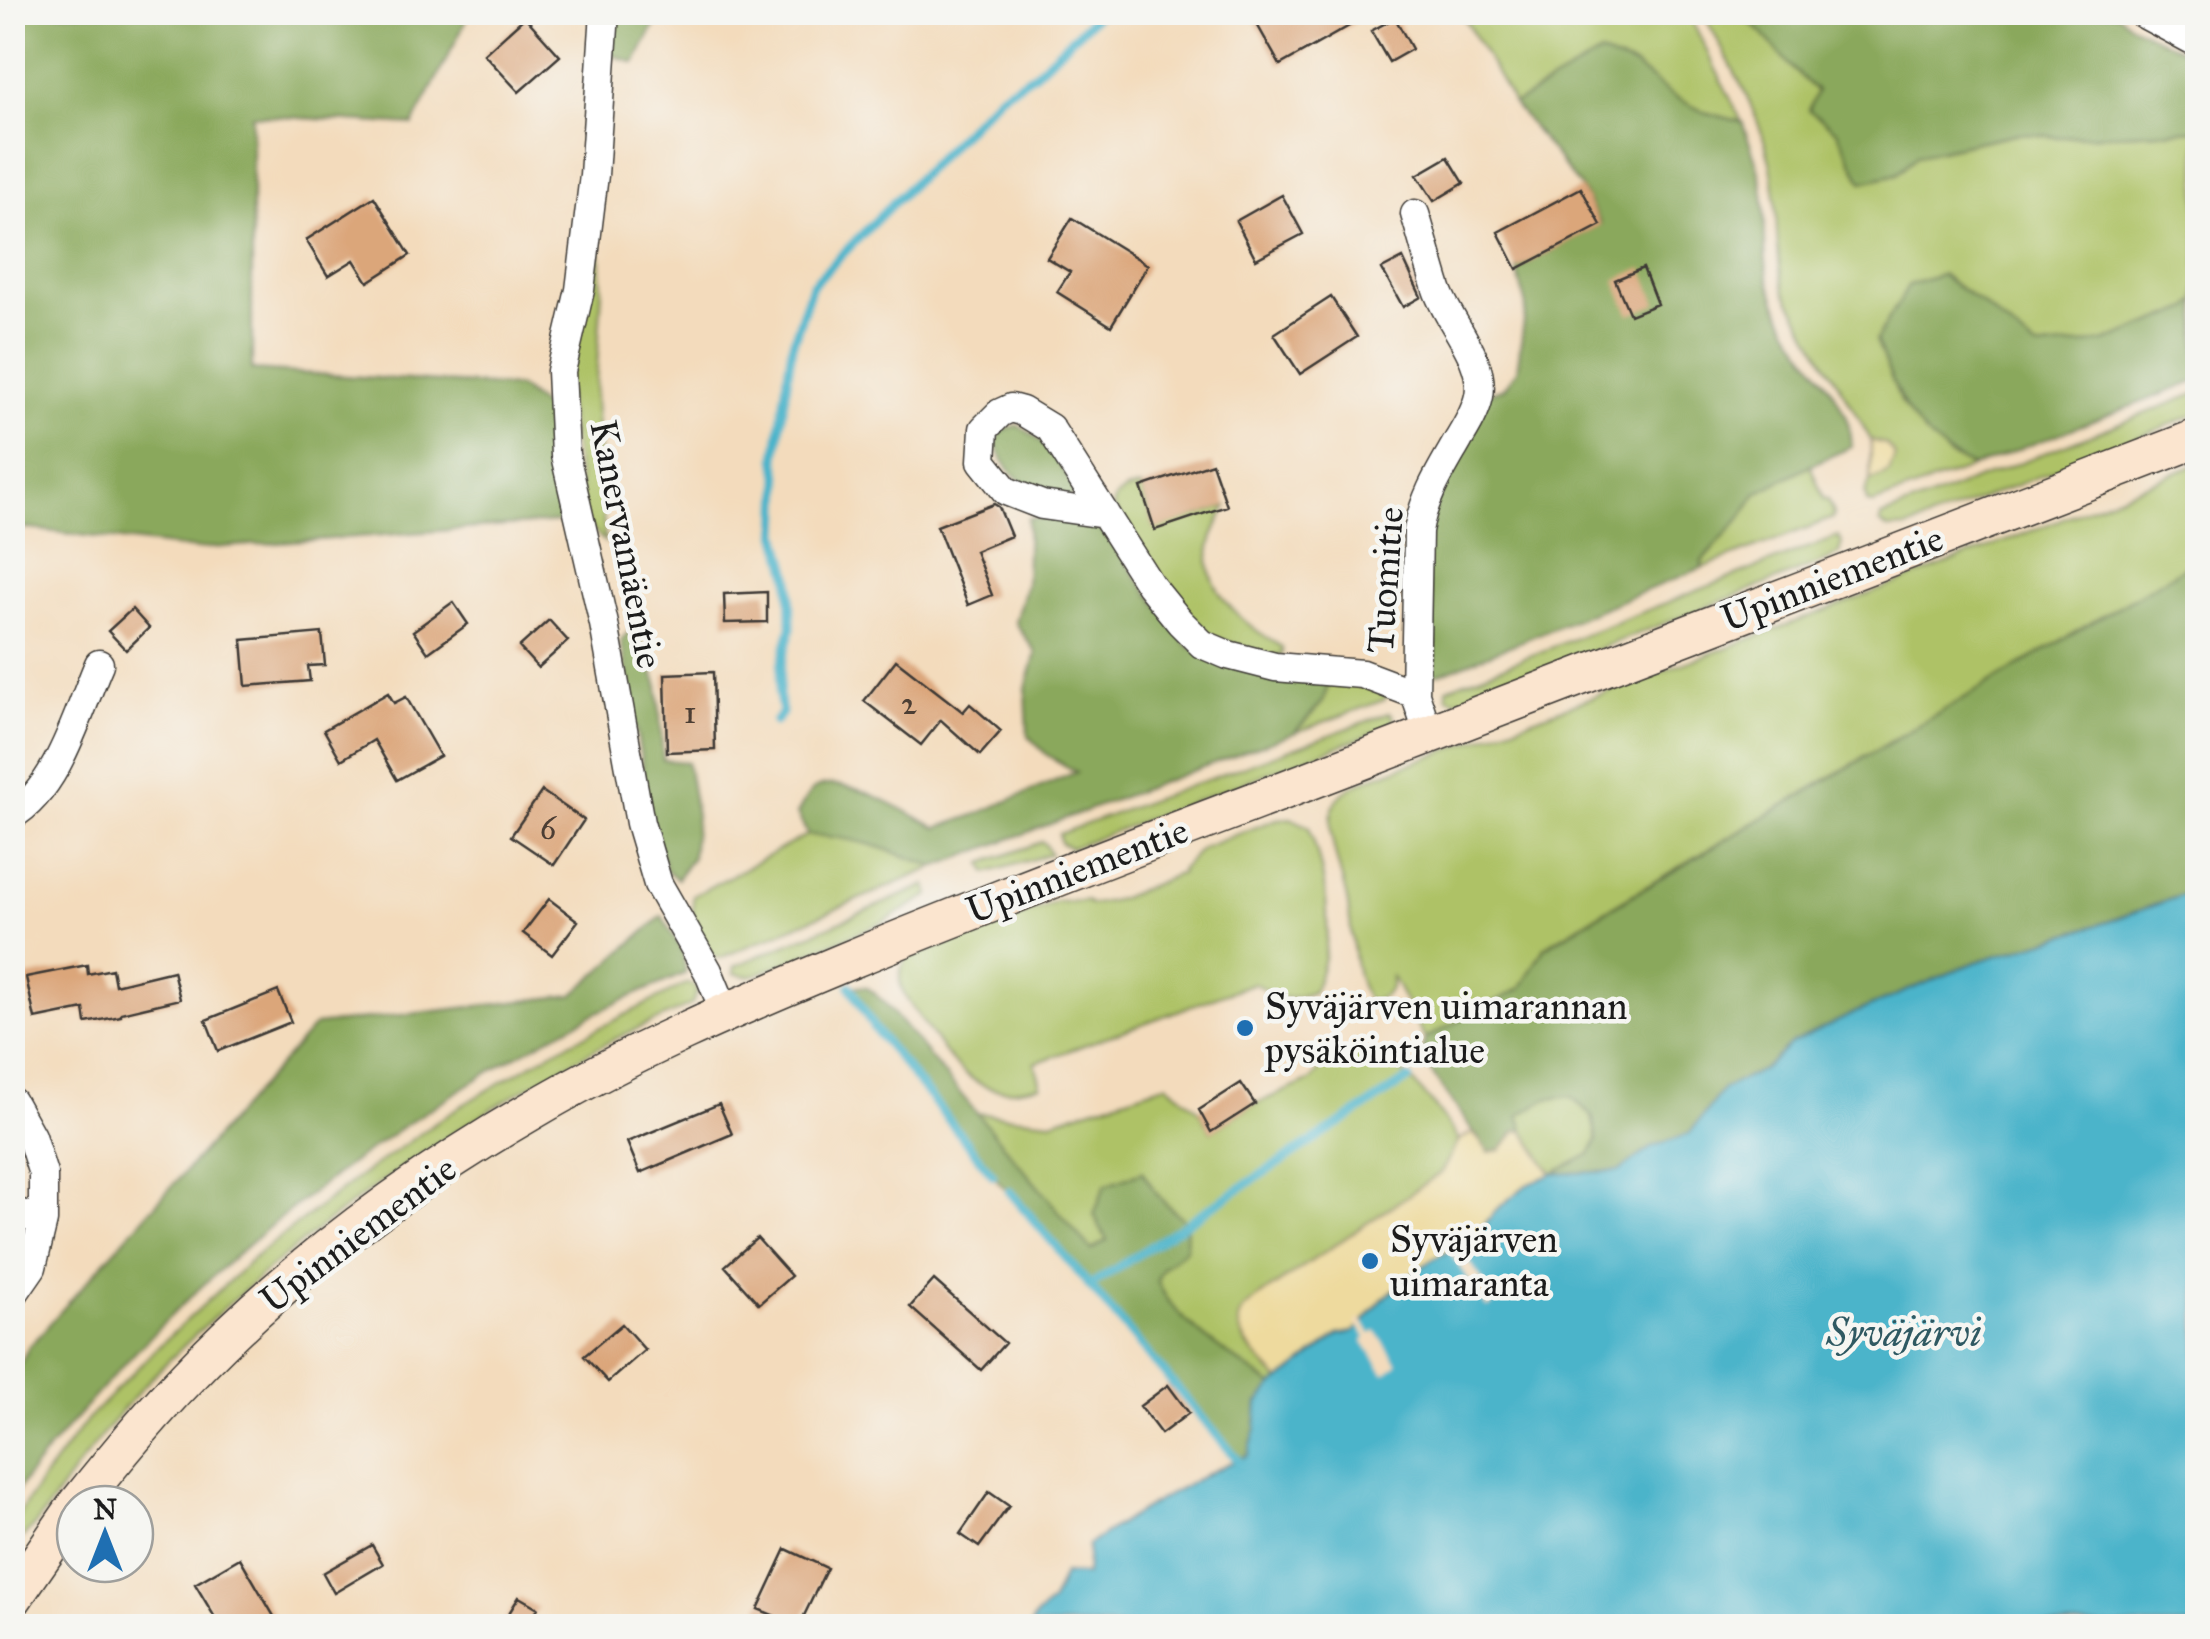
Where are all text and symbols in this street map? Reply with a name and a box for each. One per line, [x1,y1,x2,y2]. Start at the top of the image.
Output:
street label: Kanervamäentie [580,416,674,672]
street label: Tuomitie [1357,505,1413,655]
street label: Upinniementie [1715,515,1949,641]
house number: 2 [901,684,917,723]
house number: 1 [684,693,696,732]
street label: Upinniementie [960,807,1194,933]
house number: 6 [540,809,558,848]
place label: Syväjärven uimarannan pysäköintialue [1264,983,1628,1073]
marker: Syväjärven uimarannan pysäköintialue [1234,1017,1256,1039]
street label: Upinniementie [251,1145,465,1323]
place label: Syväjärven uimaranta [1390,1216,1558,1306]
marker: Syväjärven uimaranta [1359,1250,1381,1272]
water label: Syväjärvi [1825,1308,1982,1357]
north arrow [55,1484,155,1584]
text: N [93,1492,117,1527]

